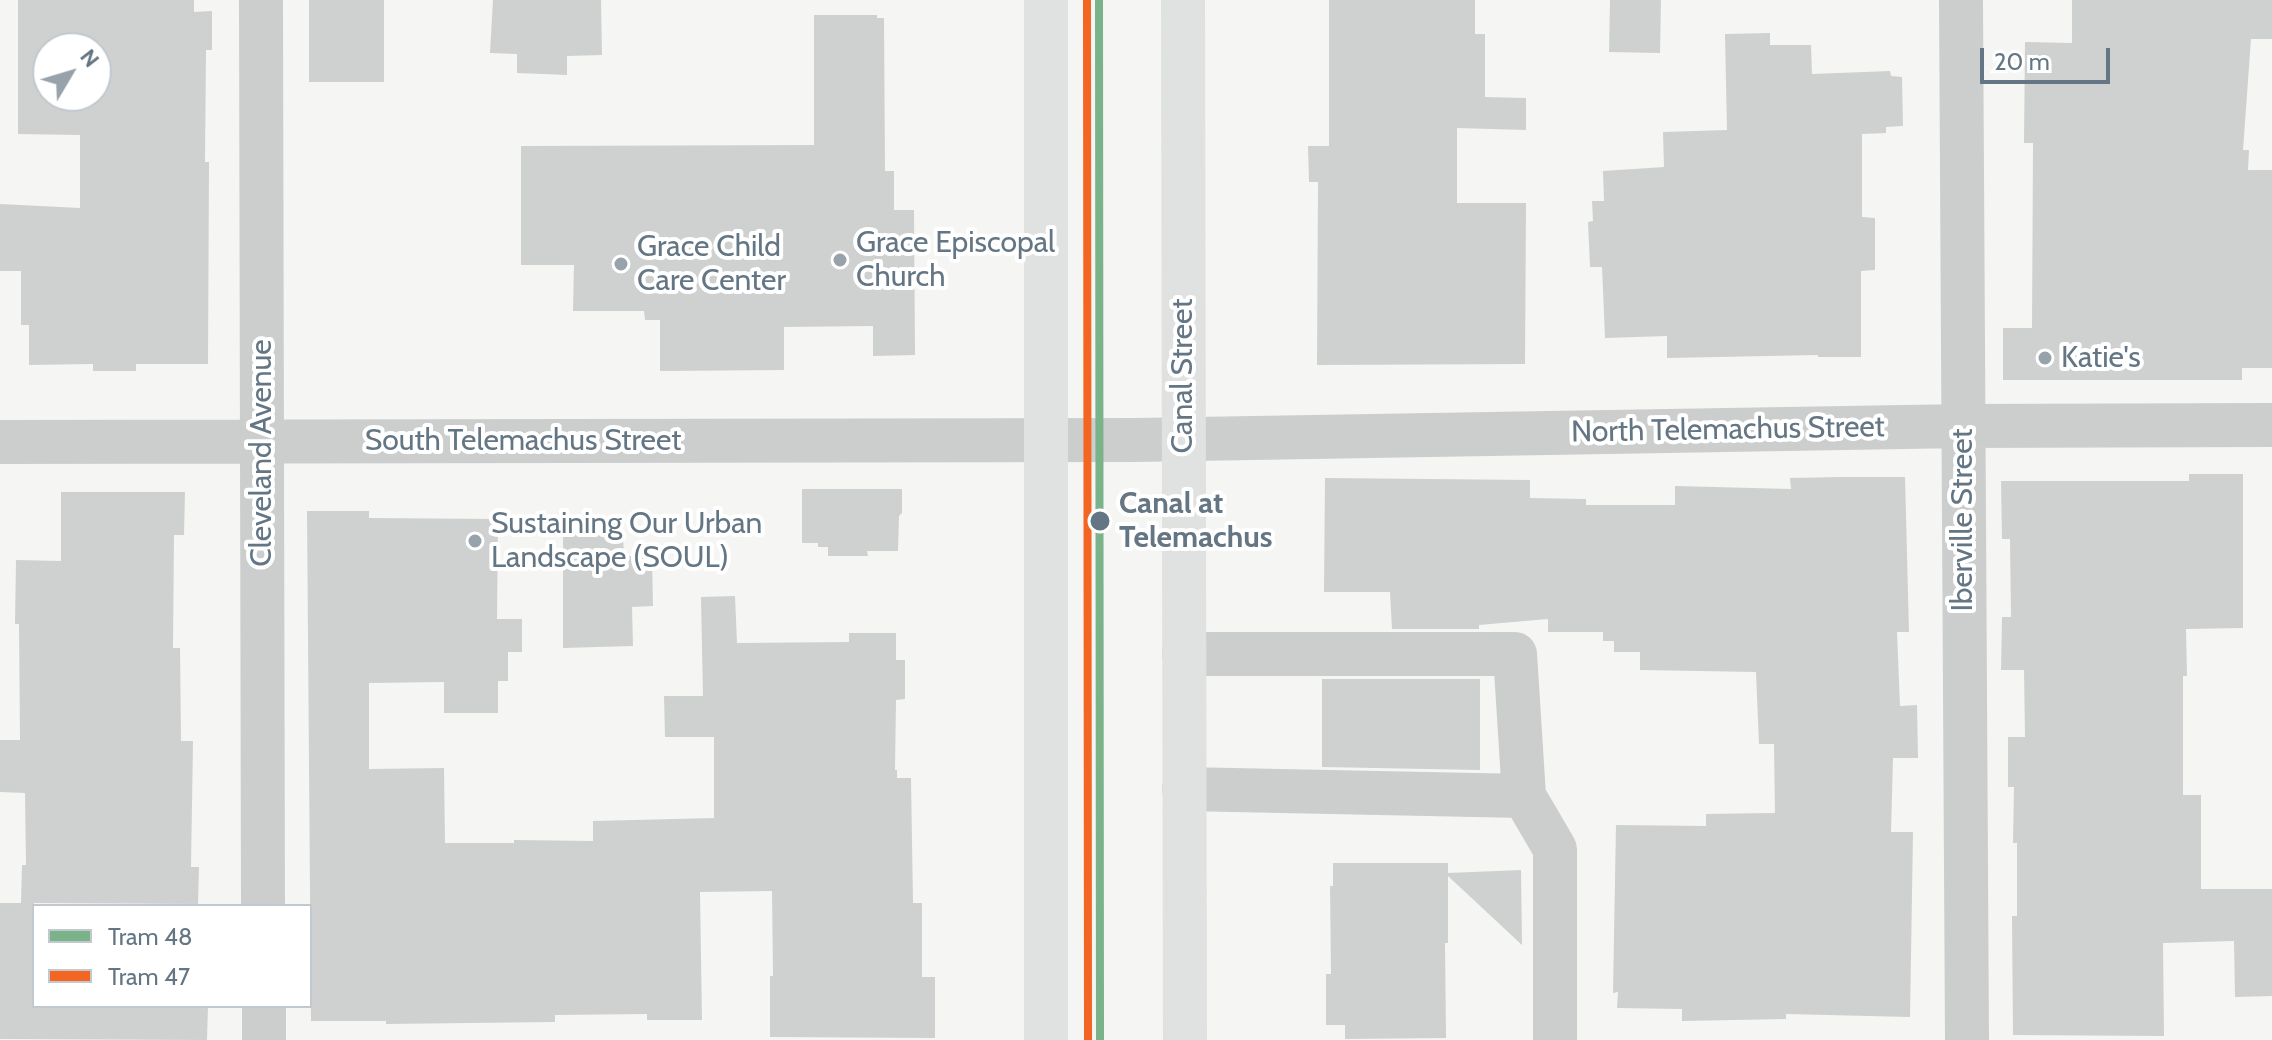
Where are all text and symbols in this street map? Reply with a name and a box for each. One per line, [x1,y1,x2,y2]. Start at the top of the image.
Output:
north arrow [32,32,112,112]
scale bar [1984,32,2114,82]
text: N [74,44,105,73]
text: 20 m [1994,47,2050,76]
place label: Grace Episcopal Church [856,225,1055,296]
place label: Grace Child Care Center [637,229,786,300]
marker: Grace Episcopal Church [831,251,849,269]
marker: Grace Child Care Center [612,255,630,273]
street label: Canal Street [1165,299,1201,453]
street label: Cleveland Avenue [244,339,280,567]
place label: Katie's [2061,340,2141,376]
marker: Katie's [2036,349,2054,367]
street label: North Telemachus Street [1571,409,1885,451]
street label: South Telemachus Street [365,423,681,459]
street label: Iberville Street [1945,428,1981,612]
place label: Canal at Telemachus [1119,486,1272,556]
place label: Sustaining Our Urban Landscape (SOUL) [491,506,762,576]
marker: Canal at Telemachus [1088,509,1112,533]
marker: Sustaining Our Urban Landscape (SOUL) [466,532,484,550]
legend [32,904,312,1008]
text: Tram 48 [108,922,192,951]
text: Tram 47 [108,962,190,991]

